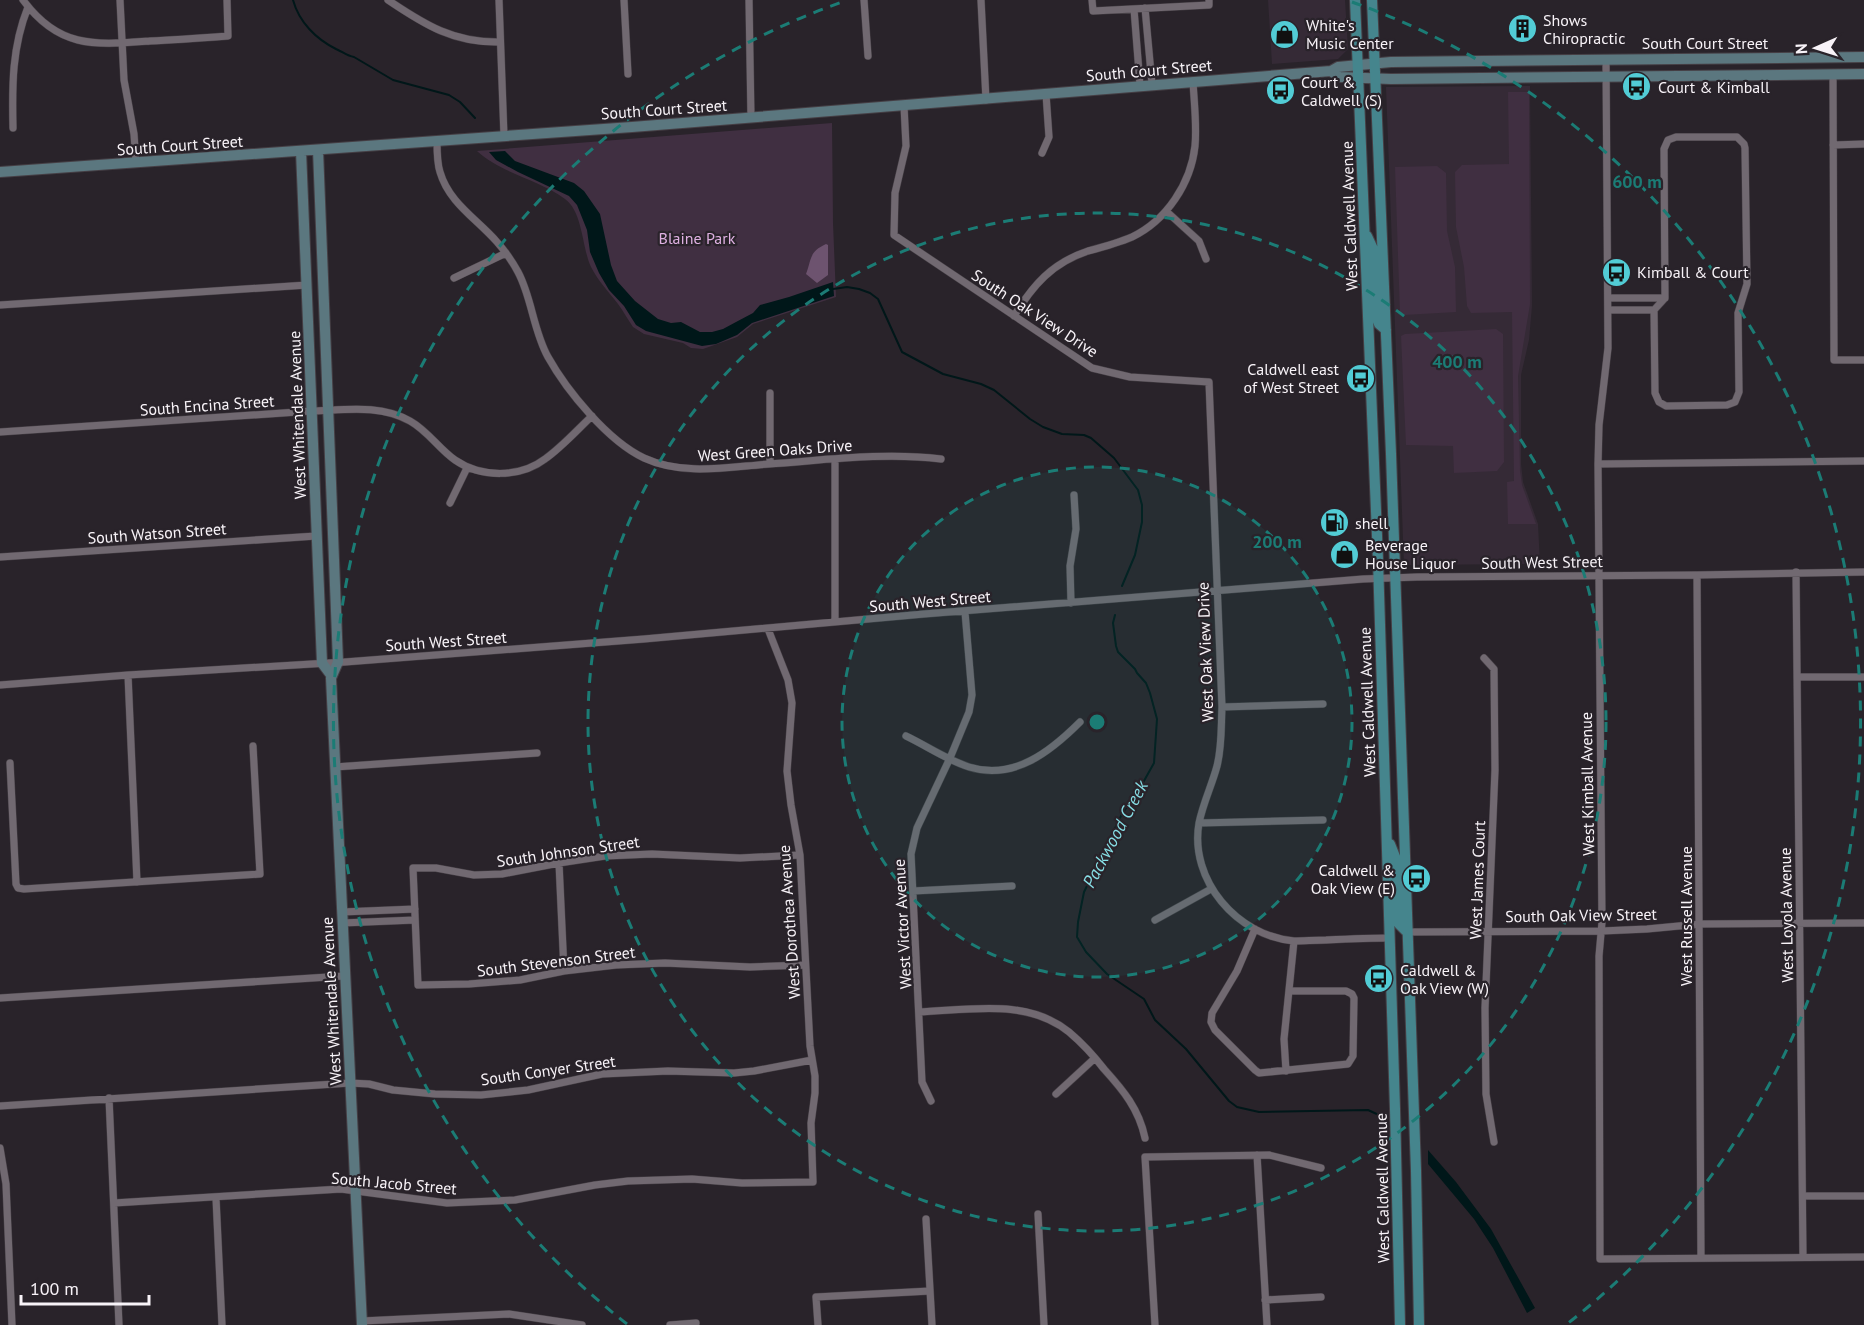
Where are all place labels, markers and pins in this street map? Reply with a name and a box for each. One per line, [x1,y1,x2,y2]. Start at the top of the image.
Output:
place label: Shows Chiropractic [1543,10,1625,48]
building icon: Shows Chiropractic [1506,13,1538,45]
place label: White's Music Center [1306,15,1394,53]
shop icon: White's Music Center [1269,18,1301,50]
bus stop icon: Court & Kimball [1621,71,1653,103]
place label: Court & Caldwell (S) [1301,72,1382,110]
bus stop icon: Court & Caldwell (S) [1264,75,1296,107]
place label: Court & Kimball [1658,77,1770,97]
bus stop icon: Kimball & Court [1600,256,1632,288]
place label: Kimball & Court [1637,262,1749,282]
place label: Caldwell east of West Street [1244,359,1340,397]
bus stop icon: Caldwell east of West Street [1344,362,1376,394]
fuel station icon: shell [1318,507,1350,539]
place label: shell [1355,513,1388,533]
place label: Beverage House Liquor [1365,535,1456,573]
shop icon: Beverage House Liquor [1328,538,1360,570]
centre of rings [1087,712,1107,732]
place label: Caldwell & Oak View (E) [1311,860,1395,898]
bus stop icon: Caldwell & Oak View (E) [1400,863,1432,895]
place label: Caldwell & Oak View (W) [1400,960,1489,998]
bus stop icon: Caldwell & Oak View (W) [1363,963,1395,995]

